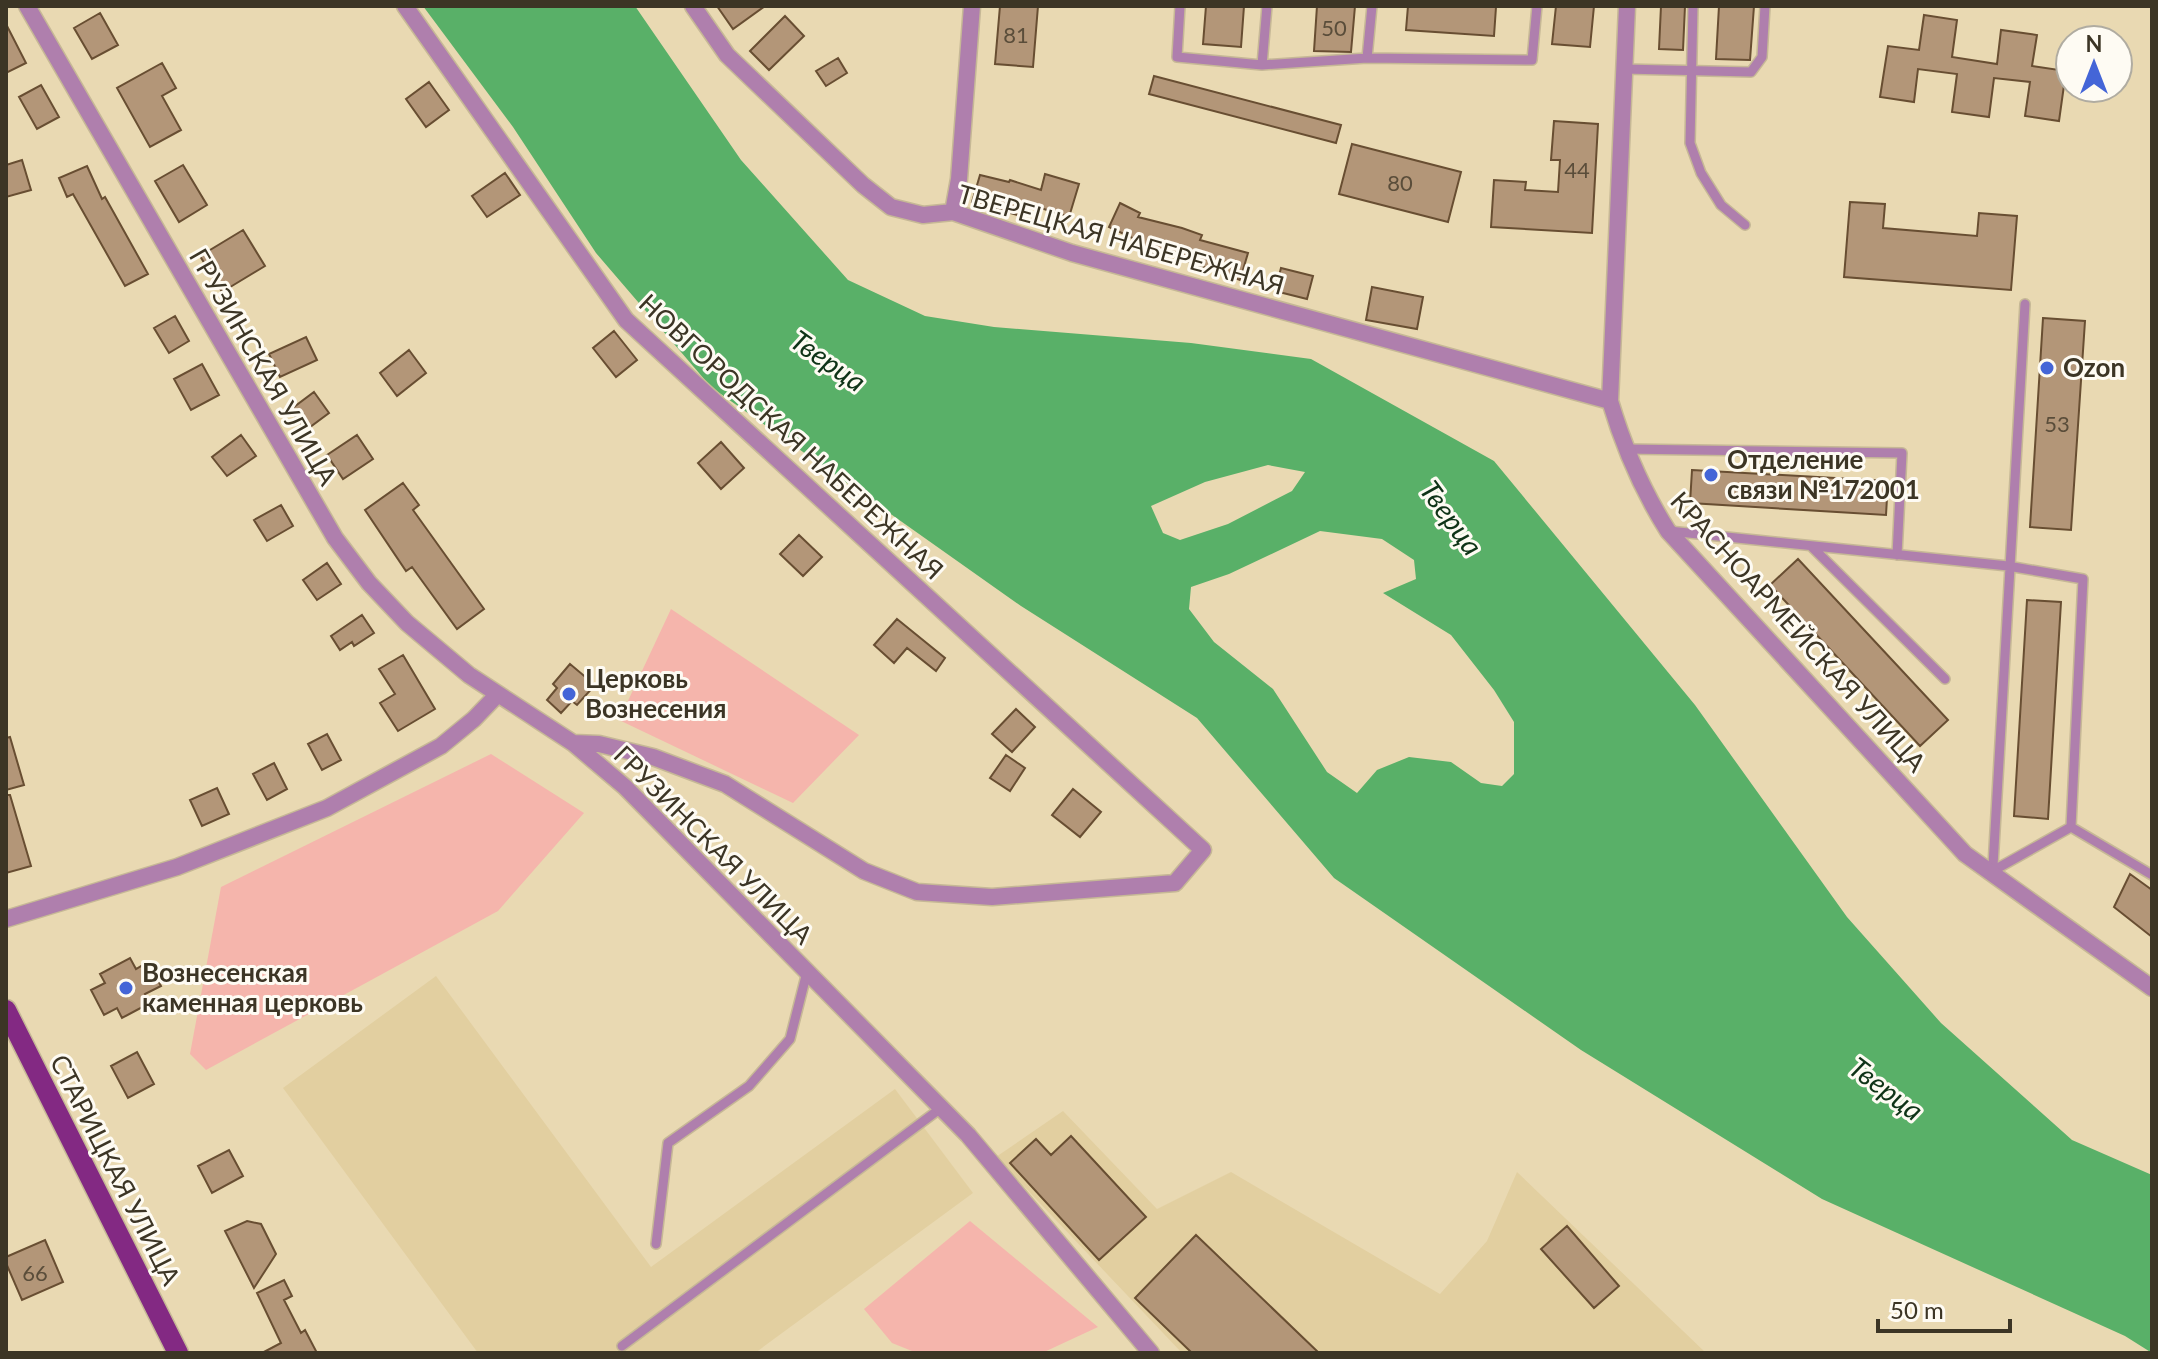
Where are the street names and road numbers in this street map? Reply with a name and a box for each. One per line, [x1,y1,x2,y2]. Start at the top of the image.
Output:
street label: ТВЕРЕЦКАЯ НАБЕРЕЖНАЯ [954,177,1288,301]
street label: ГРУЗИНСКАЯ УЛИЦА [183,242,345,491]
street label: НОВГОРОДСКАЯ НАБЕРЕЖНАЯ [633,287,950,586]
street label: КРАСНОАРМЕЙСКАЯ УЛИЦА [1664,485,1933,778]
street label: ГРУЗИНСКАЯ УЛИЦА [608,738,820,951]
street label: СТАРИЦКАЯ УЛИЦА [44,1049,188,1291]

